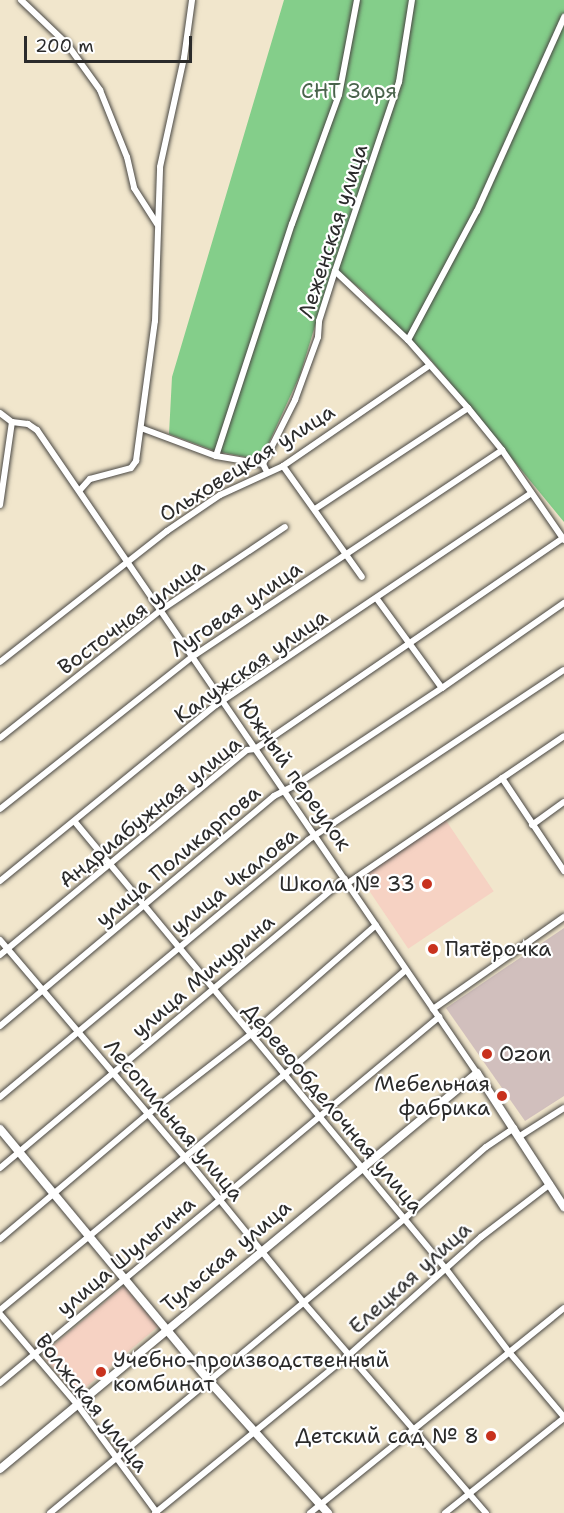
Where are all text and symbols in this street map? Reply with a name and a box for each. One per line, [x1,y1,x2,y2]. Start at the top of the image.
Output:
scale bar [27,24,195,62]
text: 200 m [35,34,94,58]
park label: СНТ Заря [301,78,397,104]
street label: Леженская улица [293,141,373,321]
street label: Ольховецкая улица [155,399,339,527]
street label: Восточная улица [53,554,209,680]
street label: Луговая улица [166,556,306,662]
street label: Калужская улица [170,604,332,728]
street label: Южный переулок [233,695,357,855]
street label: Андриабужная улица [54,731,246,893]
street label: улица Поликарпова [91,780,265,932]
street label: улица Чкалова [166,822,302,940]
place label: Школа № 33 [279,871,415,897]
marker: Школа № 33 [420,877,434,891]
street label: улица Мичурина [127,909,279,1043]
place label: Пятёрочка [445,936,551,962]
marker: Пятёрочка [426,942,440,956]
street label: Деревообделочная улица [238,998,428,1218]
street label: Лесопильная улица [99,1034,249,1206]
place label: Ozon [499,1041,551,1067]
marker: Ozon [480,1047,494,1061]
place label: Мебельная фабрика [374,1071,490,1121]
marker: Мебельная фабрика [495,1089,509,1103]
street label: улица Шульгина [52,1191,200,1321]
street label: Тульская улица [156,1194,296,1318]
street label: Елецкая улица [344,1217,476,1339]
street label: Волжская улица [30,1329,154,1477]
place label: Учебно-производственный комбинат [113,1347,389,1397]
marker: Учебно-производственный комбинат [94,1365,108,1379]
place label: Детский сад № 8 [295,1423,479,1449]
marker: Детский сад № 8 [484,1429,498,1443]

